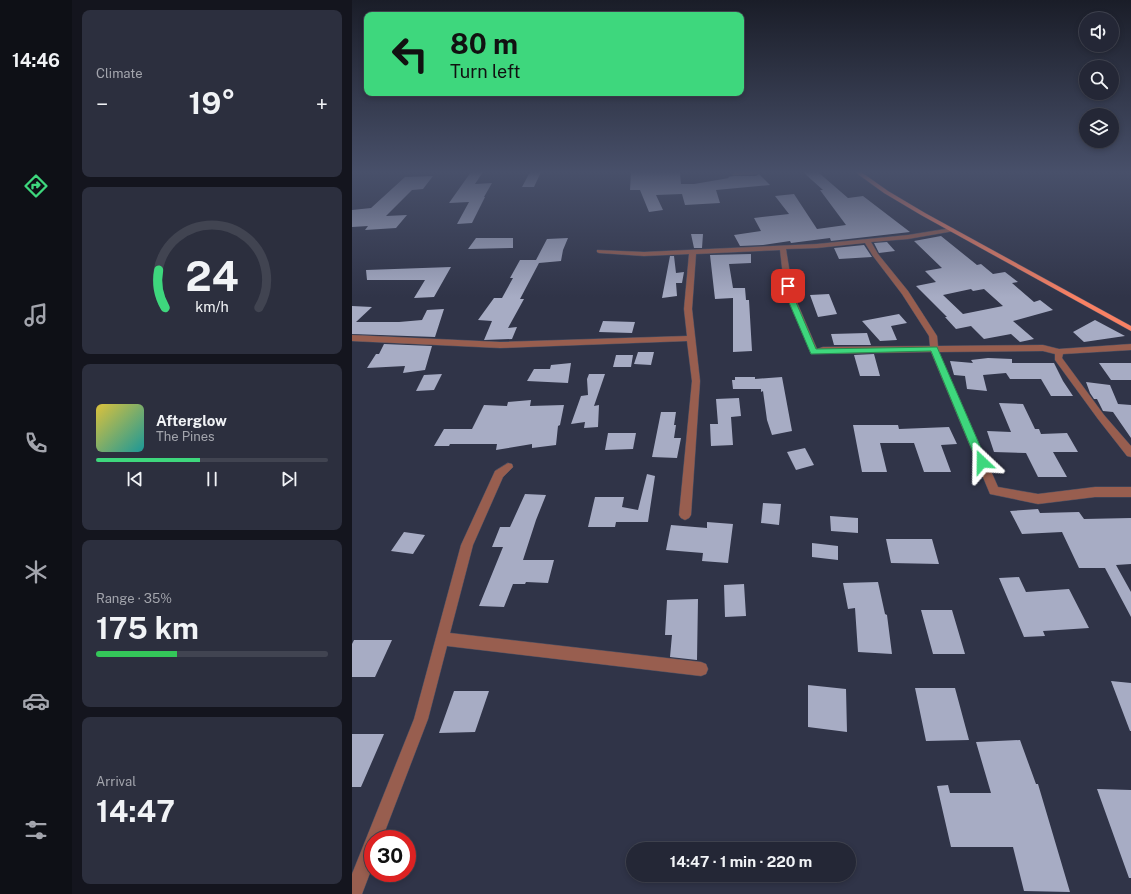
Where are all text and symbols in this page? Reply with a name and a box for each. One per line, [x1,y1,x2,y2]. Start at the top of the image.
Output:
map controls [1079,12,1119,148]
button: sound [1079,12,1119,52]
text: 80 m [450,27,518,60]
icon: left [384,28,436,80]
text: 14:46 [12,50,60,71]
button: search [1079,60,1119,100]
text: Turn left [450,61,520,82]
text: Climate [96,66,143,81]
text: 19° [189,85,235,121]
text: − [96,91,108,117]
text: + [316,91,328,117]
button: layers [1079,108,1119,148]
icon: directions [22,172,50,200]
text: 24 [185,251,239,300]
pin [771,269,805,303]
icon: arrive [777,275,799,297]
text: km/h [195,298,229,315]
icon: music [22,301,50,329]
text: Afterglow [156,412,227,429]
icon: phone [22,429,50,457]
text: The Pines [156,429,215,444]
position arrow [961,441,1003,483]
icon: previous [124,468,146,490]
icon: pause [201,468,223,490]
icon: next [278,468,300,490]
icon: climate [22,558,50,586]
text: Range · 35% [96,591,172,606]
text: 175 km [96,610,199,646]
icon: car [22,687,50,715]
text: Arrival [96,774,136,789]
text: 14:47 [96,793,175,829]
icon: filters [22,816,50,844]
speed limit sign: 30 [364,830,416,882]
text: 14:47 · 1 min · 220 m [670,853,812,870]

